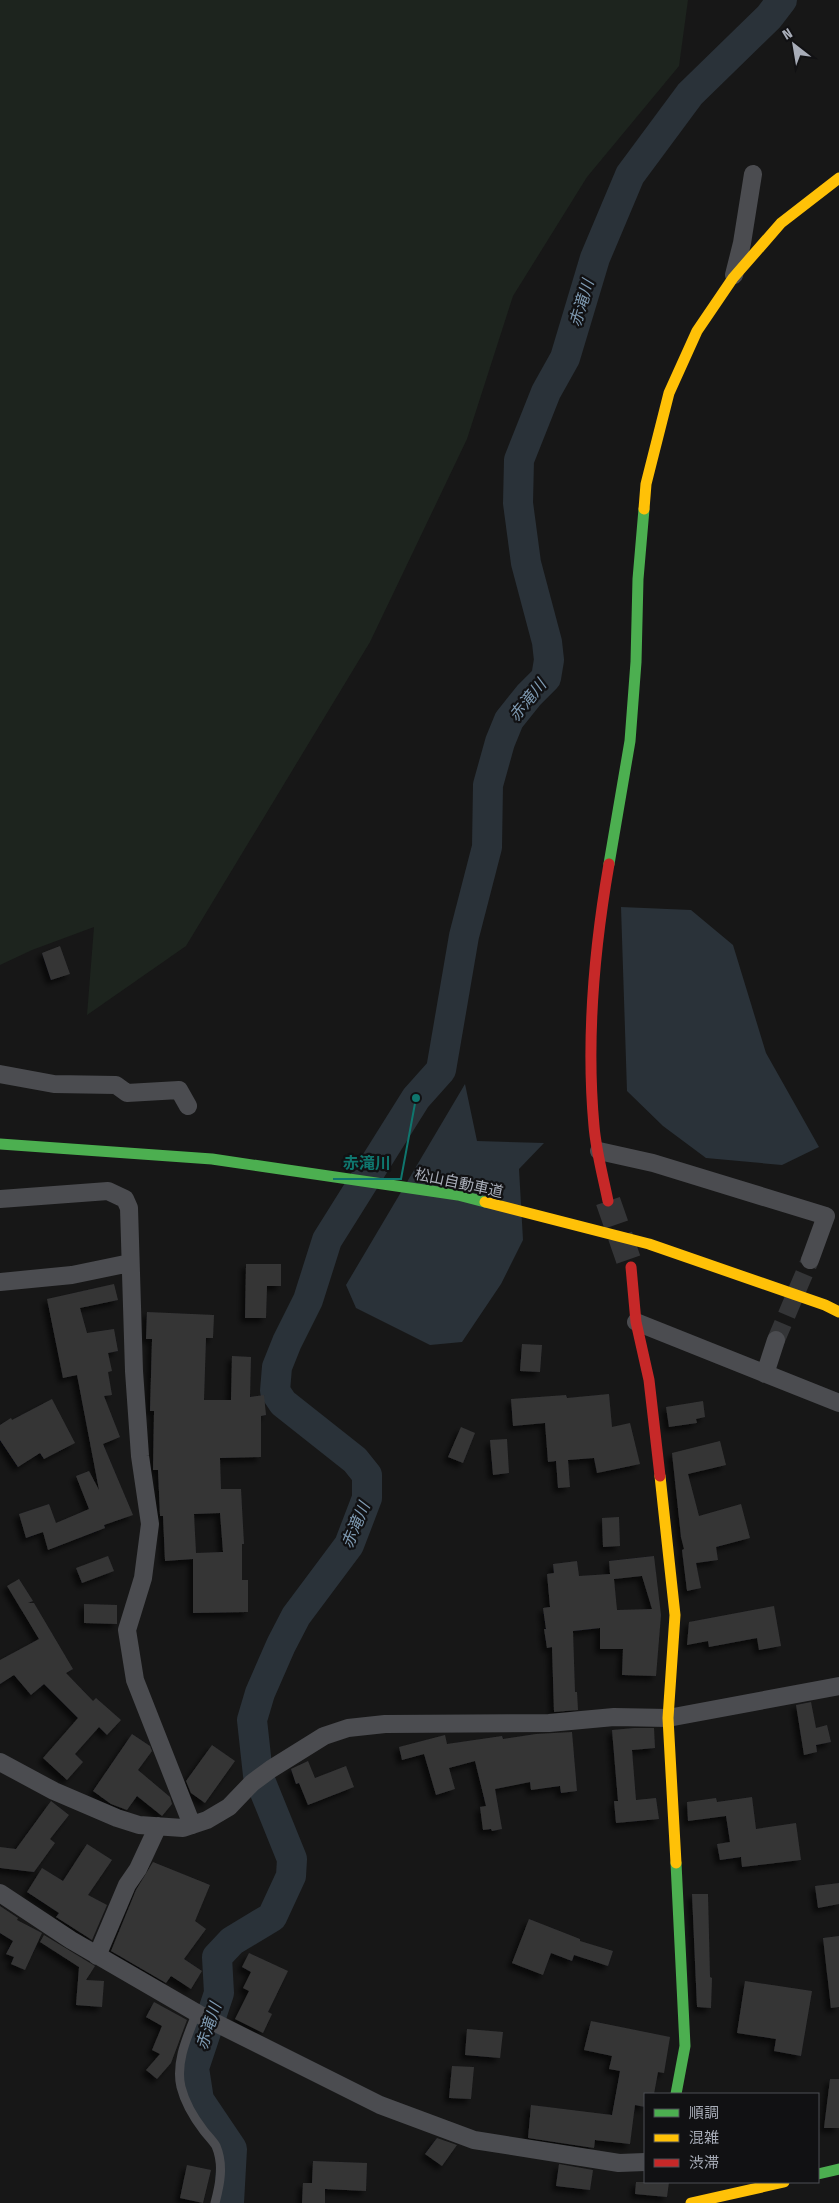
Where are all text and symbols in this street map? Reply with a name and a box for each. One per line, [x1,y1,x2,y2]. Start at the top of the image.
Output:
north arrow [769,20,819,70]
text: N [780,25,796,44]
water label: 赤滝川 [565,276,598,329]
water label: 赤滝川 [505,674,551,725]
callout: 赤滝川 [333,1148,401,1179]
text: 赤滝川 [343,1154,391,1173]
street label: 松山自動車道 [413,1165,505,1201]
water label: 赤滝川 [337,1498,374,1551]
water label: 赤滝川 [192,1998,226,2052]
legend [644,2093,819,2183]
text: 順調 [689,2104,719,2122]
text: 混雑 [689,2129,719,2147]
text: 渋滞 [689,2154,719,2172]

